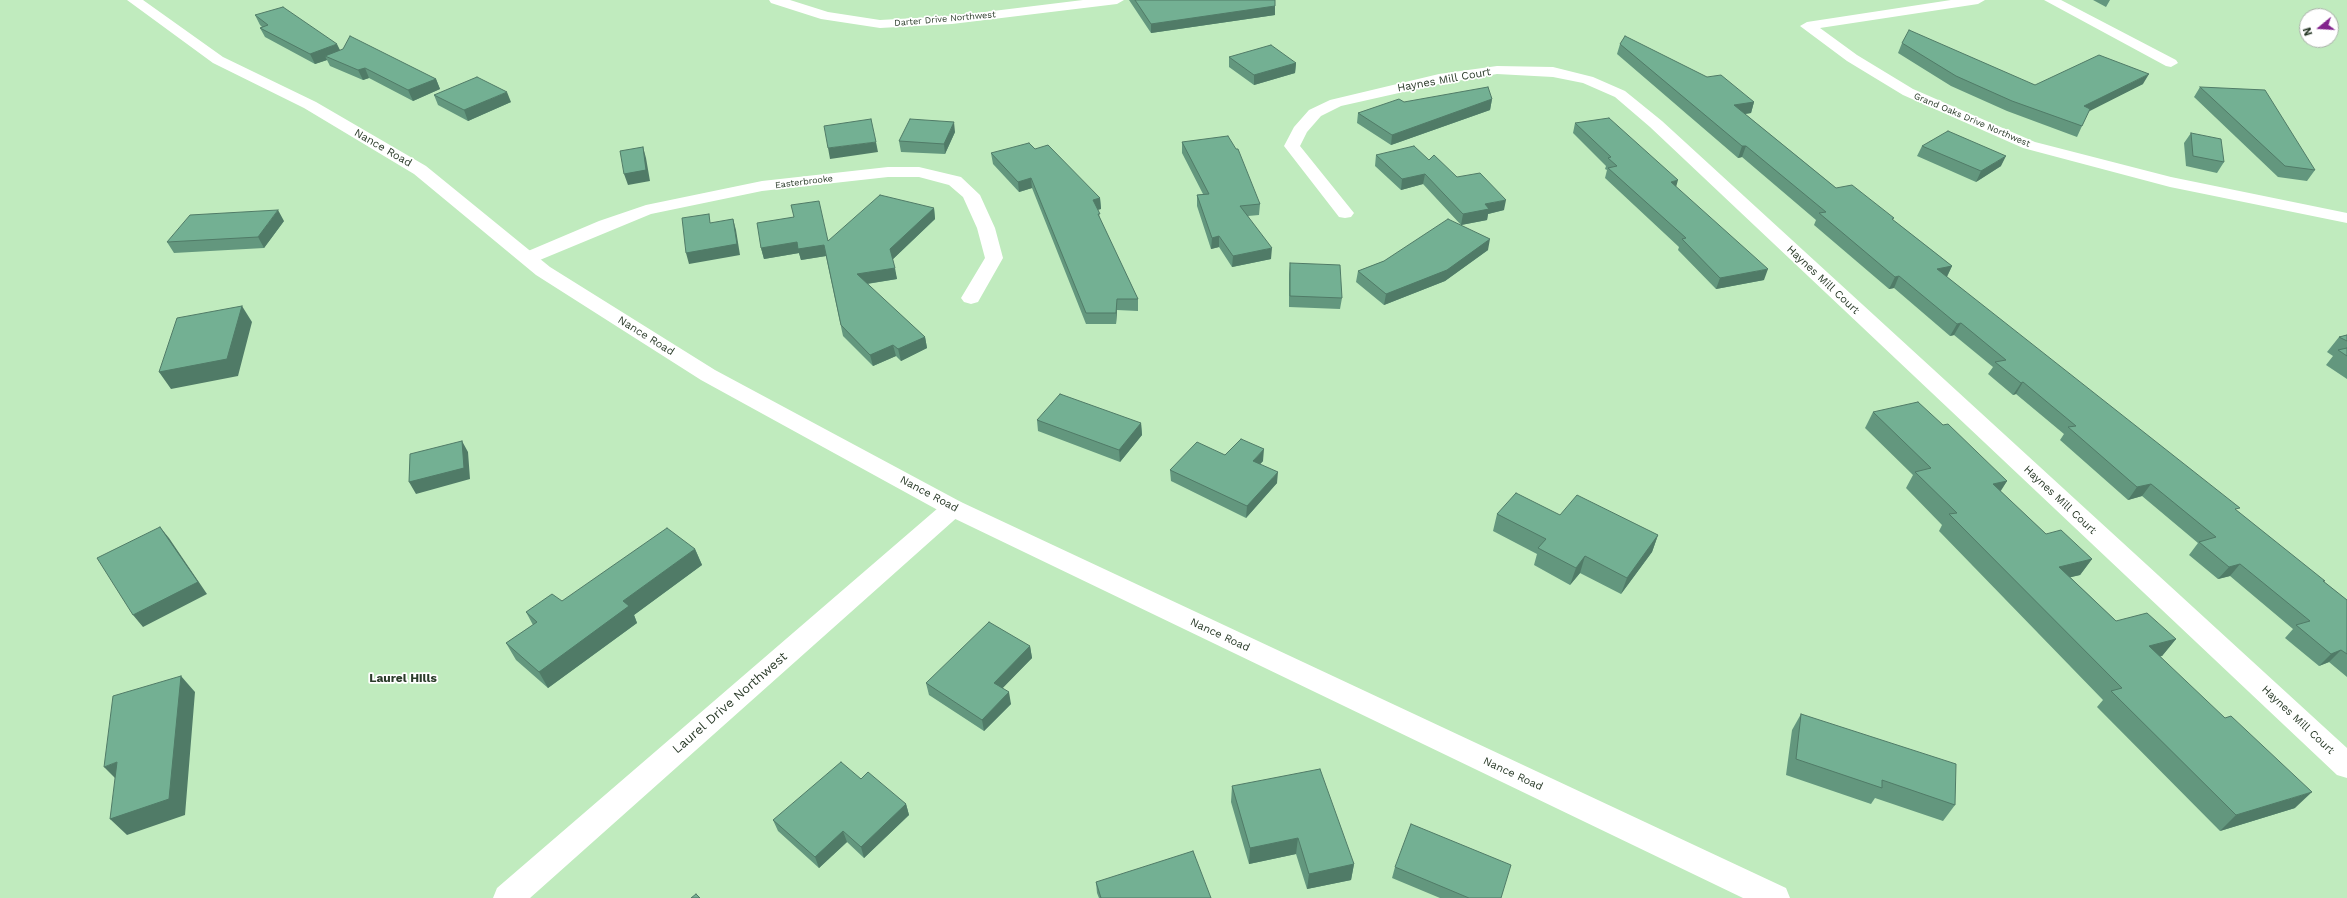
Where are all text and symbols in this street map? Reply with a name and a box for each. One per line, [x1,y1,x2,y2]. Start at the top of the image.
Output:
north arrow [2299,8,2339,48]
street label: Darter Drive Northwest [894,9,996,29]
text: N [2301,26,2316,37]
street label: Haynes Mill Court [1396,65,1492,95]
street label: Grand Oaks Drive Northwest [1912,91,2032,149]
street label: Nance Road [352,126,414,170]
street label: Easterbrooke [774,173,834,191]
street label: Haynes Mill Court [1784,243,1862,317]
street label: Nance Road [615,313,677,359]
street label: Haynes Mill Court [2021,463,2099,537]
street label: Nance Road [898,473,960,515]
street label: Nance Road [1188,615,1252,655]
street label: Laurel Drive Northwest [669,649,791,757]
district label: Laurel Hills [369,671,437,685]
street label: Haynes Mill Court [2259,683,2337,757]
street label: Nance Road [1481,754,1545,794]

